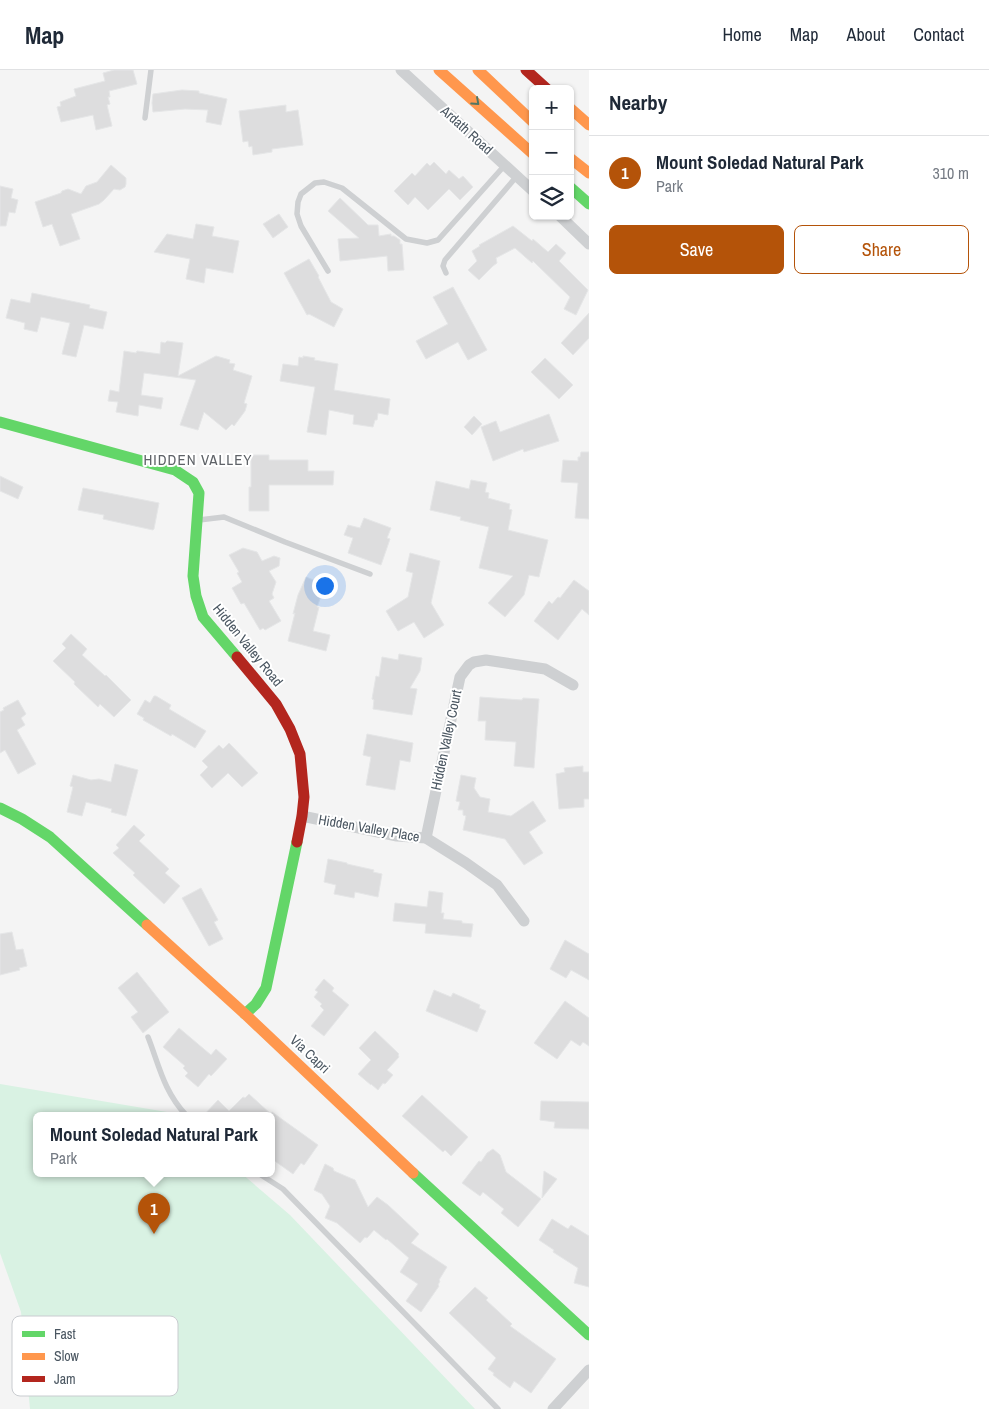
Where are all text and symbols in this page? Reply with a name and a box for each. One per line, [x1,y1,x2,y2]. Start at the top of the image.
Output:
text: Map [25,19,64,51]
text: Home [722,22,762,47]
text: Map [790,22,819,47]
text: About [847,22,885,47]
text: Contact [913,22,964,47]
map controls [529,85,574,220]
button: + [529,85,574,130]
text: Nearby [609,88,667,117]
one-way arrow [470,97,479,106]
street label: Ardath Road [436,101,497,158]
button: − [529,130,574,175]
text: Mount Soledad Natural Park [656,149,864,175]
text: 1 [621,162,629,184]
text: 310 m [933,162,969,184]
button: layers [529,175,574,220]
text: Park [656,175,683,197]
button: Save [609,225,784,274]
button: Share [794,225,969,274]
district label: HIDDEN VALLEY [143,449,253,470]
your location [312,573,338,599]
street label: Hidden Valley Road [209,600,287,690]
street label: Hidden Valley Court [427,688,465,792]
street label: Hidden Valley Place [317,810,421,846]
street label: Via Capri [286,1031,334,1077]
popup [33,1112,275,1177]
text: Mount Soledad Natural Park [50,1121,258,1147]
text: Park [50,1147,77,1169]
pin: 1 [138,1193,170,1234]
legend [12,1316,178,1396]
text: Fast [54,1325,76,1343]
text: Slow [54,1347,80,1365]
text: Jam [54,1370,76,1388]

